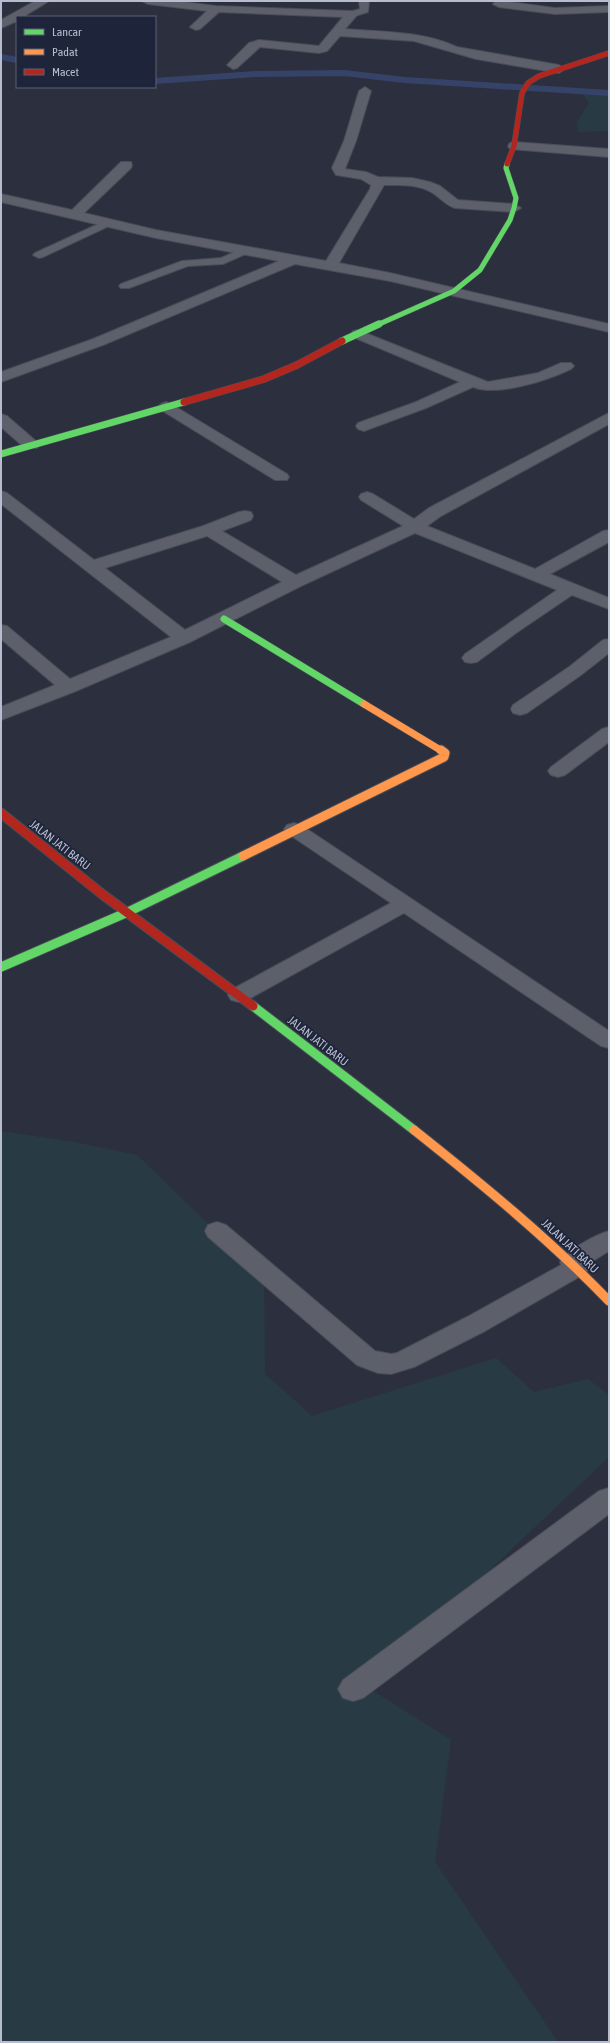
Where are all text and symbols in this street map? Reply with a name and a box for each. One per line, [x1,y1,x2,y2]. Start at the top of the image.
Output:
legend [16,16,156,88]
text: Lancar [52,25,82,39]
text: Padat [52,45,78,59]
text: Macet [52,65,80,79]
street label: JALAN JATI BARU [27,817,93,873]
street label: JALAN JATI BARU [285,1013,351,1069]
street label: JALAN JATI BARU [539,1216,601,1276]

